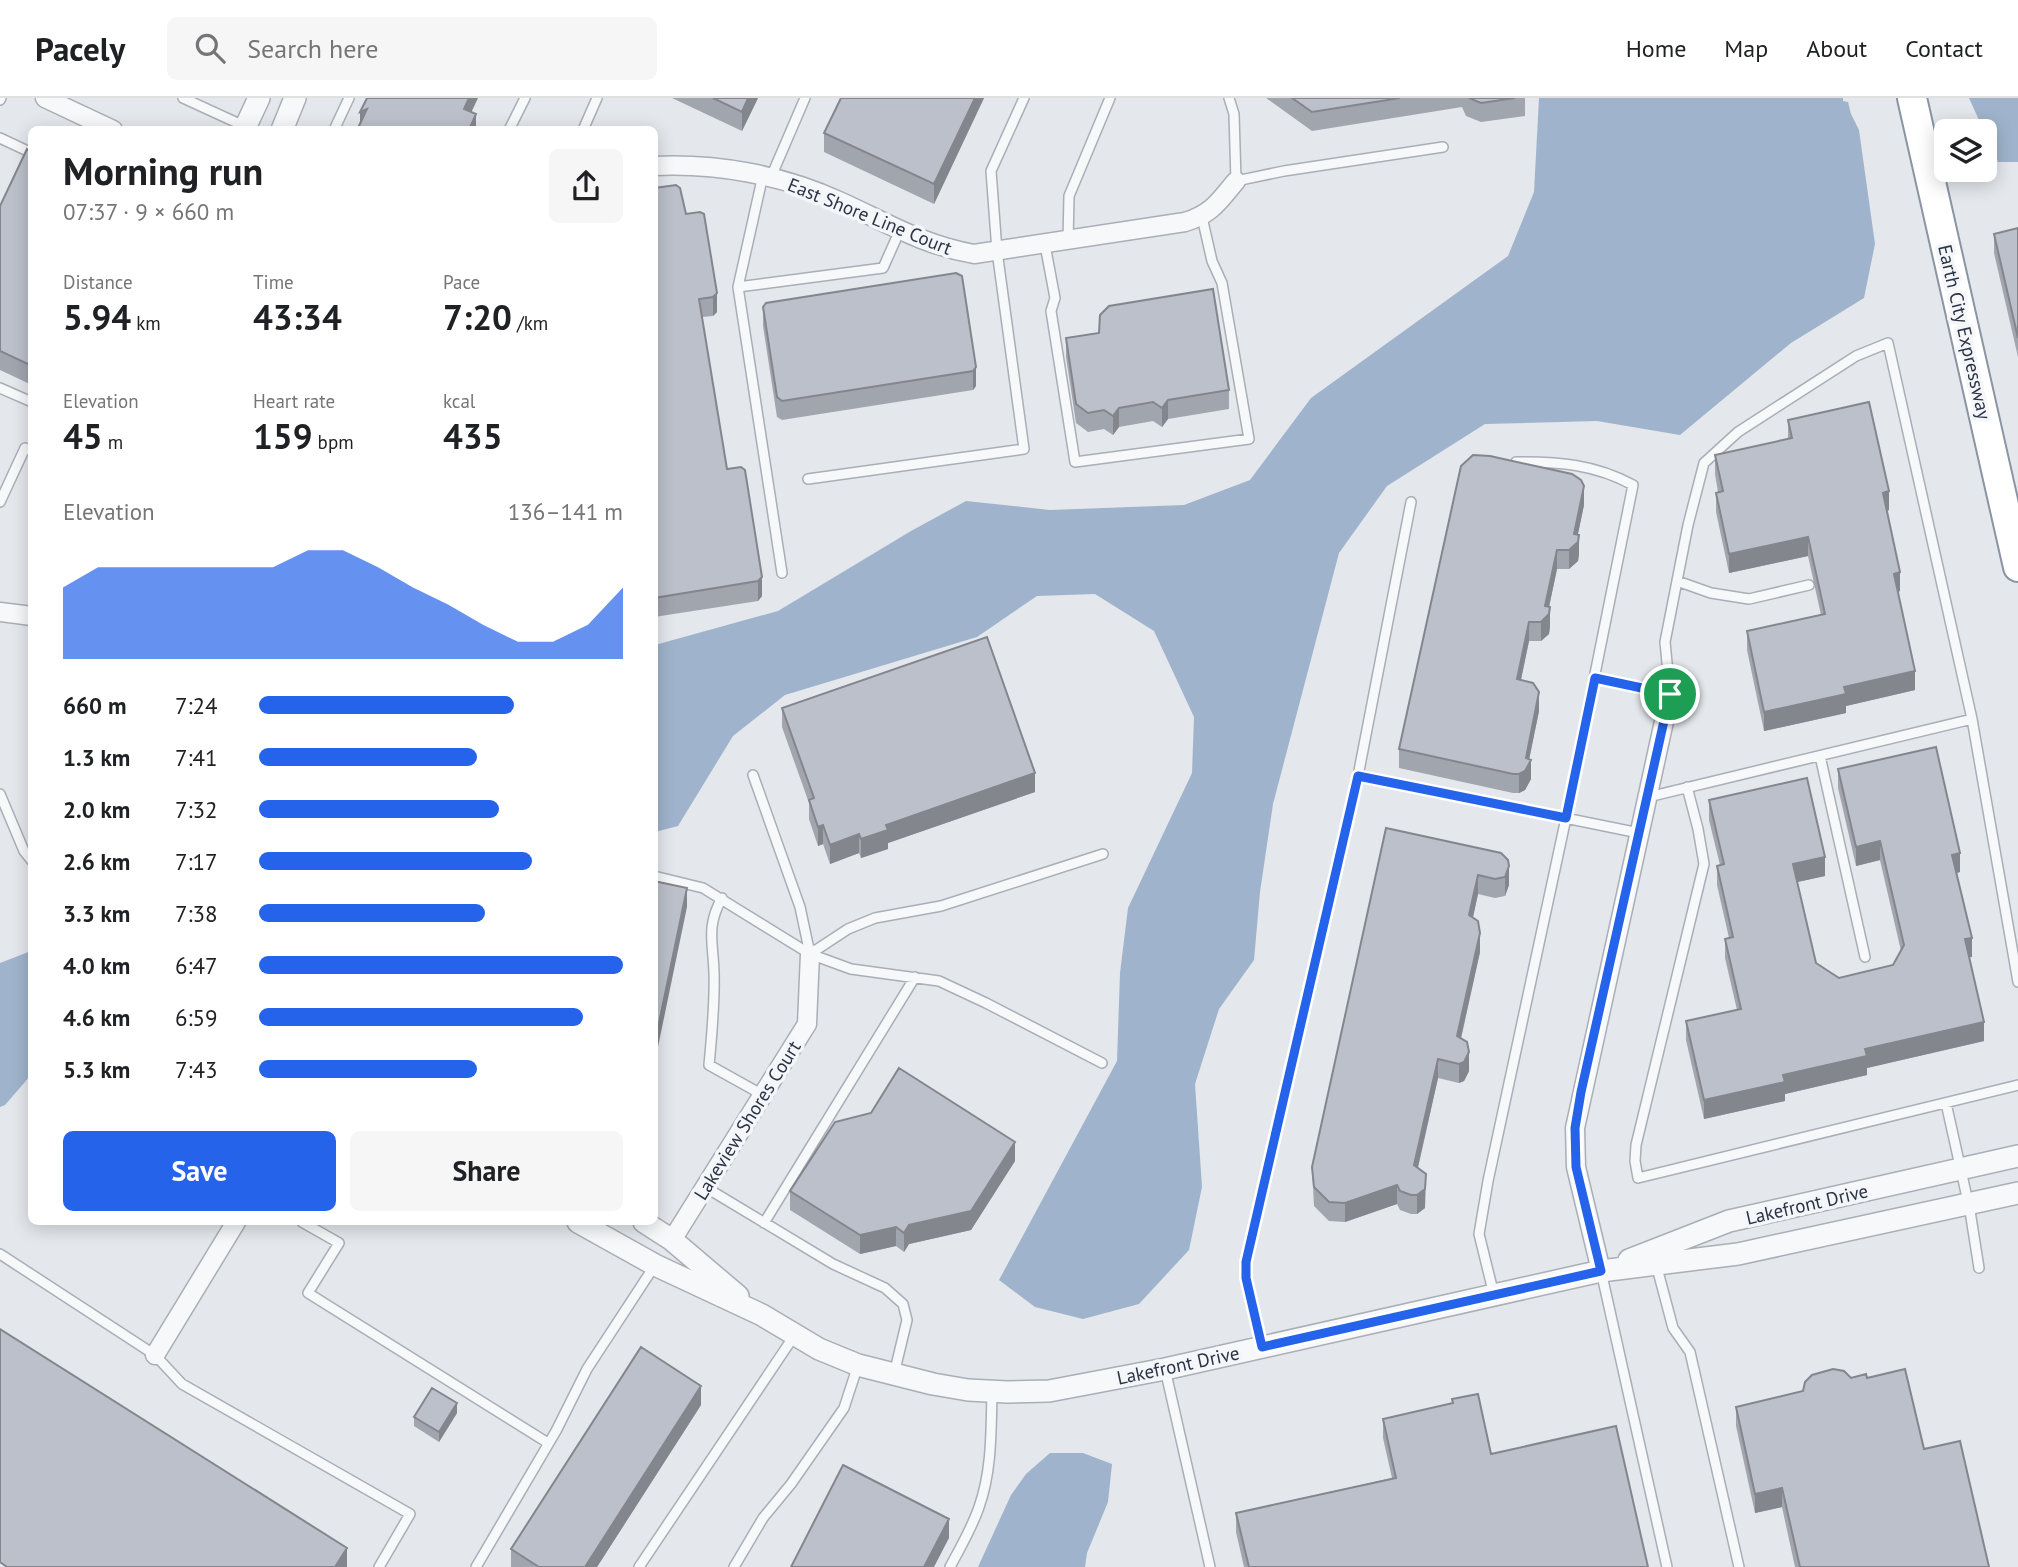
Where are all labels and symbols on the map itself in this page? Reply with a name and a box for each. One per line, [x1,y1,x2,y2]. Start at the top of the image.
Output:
street label: East Shore Line Court [784,172,956,260]
street label: Earth City Expressway [1933,242,1997,422]
pin [1640,664,1700,724]
street label: Lakeview Shores Court [688,1035,806,1204]
street label: Lakefront Drive [1744,1178,1870,1230]
street label: Lakefront Drive [1115,1340,1241,1390]

